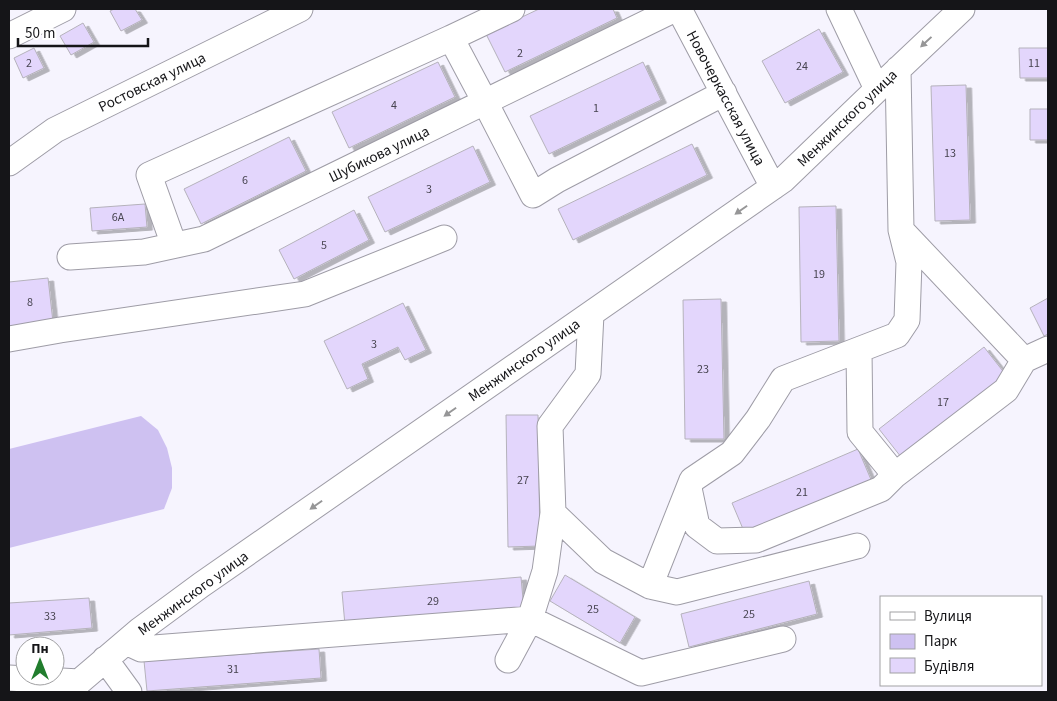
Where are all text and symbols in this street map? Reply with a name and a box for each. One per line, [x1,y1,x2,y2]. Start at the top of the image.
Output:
scale bar [18,15,148,47]
text: 50 m [25,23,55,44]
street label: Новочеркасская улица [681,27,770,169]
one-way arrow [921,36,933,48]
house number: 2 [517,45,523,62]
street label: Ростовская улица [95,47,209,118]
house number: 2 [26,55,32,72]
house number: 11 [1028,55,1040,72]
house number: 24 [796,58,808,75]
street label: Менжинского улица [793,65,902,172]
house number: 4 [391,97,397,114]
house number: 1 [593,100,599,117]
street label: Шубикова улица [325,121,433,188]
house number: 13 [944,145,956,162]
house number: 6 [242,172,248,189]
house number: 3 [426,181,432,198]
one-way arrow [734,205,748,215]
house number: 6А [112,209,125,226]
house number: 5 [321,237,327,254]
house number: 19 [813,266,825,283]
house number: 8 [27,294,33,311]
street label: Менжинского улица [464,314,584,407]
house number: 3 [371,336,377,353]
house number: 23 [697,361,709,378]
house number: 17 [937,394,949,411]
one-way arrow [443,407,457,417]
house number: 27 [517,472,529,489]
house number: 21 [796,484,808,501]
one-way arrow [309,500,323,510]
street label: Менжинского улица [134,546,253,641]
house number: 29 [427,593,439,610]
legend [880,596,1042,686]
house number: 25 [587,601,599,618]
house number: 25 [743,606,755,623]
text: Вулиця [924,606,972,627]
house number: 33 [44,608,56,625]
text: Парк [924,631,958,652]
north arrow [15,636,65,686]
text: Пн [31,639,49,659]
text: Будівля [924,656,974,677]
house number: 31 [227,661,239,678]

